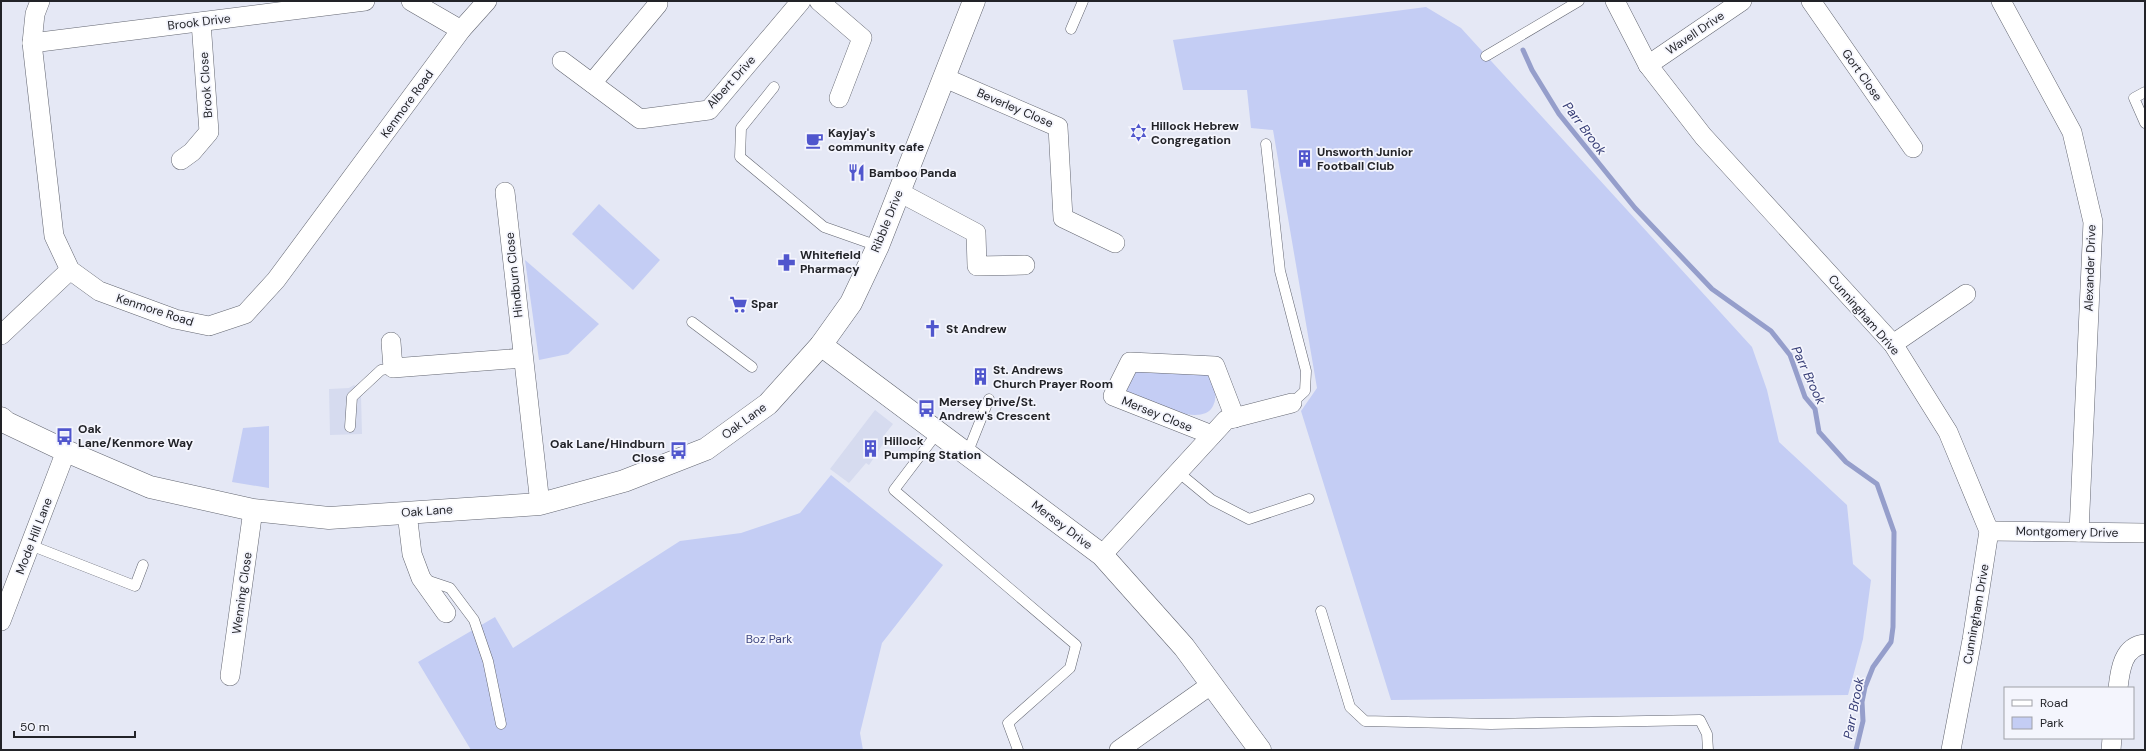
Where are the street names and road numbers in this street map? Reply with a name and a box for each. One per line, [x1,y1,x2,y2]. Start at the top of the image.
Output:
street label: Wavell Drive [1663,7,1727,58]
street label: Brook Drive [167,10,232,34]
street label: Gort Close [1838,46,1886,104]
street label: Brook Close [196,51,216,119]
street label: Albert Drive [703,52,759,112]
street label: Kenmore Road [377,67,437,141]
street label: Beverley Close [974,85,1056,131]
street label: Ribble Drive [867,187,907,255]
street label: Alexander Drive [2080,224,2100,312]
street label: Hindburn Close [502,231,526,318]
street label: Cunningham Drive [1825,271,1903,359]
street label: Kenmore Road [114,290,196,330]
street label: Mersey Close [1119,393,1195,436]
street label: Oak Lane [718,399,770,443]
street label: Mode Hill Lane [12,495,56,577]
street label: Mersey Drive [1028,497,1096,553]
street label: Oak Lane [401,501,453,521]
street label: Montgomery Drive [2016,523,2119,541]
street label: Wenning Close [228,551,256,635]
street label: Cunningham Drive [1959,562,1993,665]

